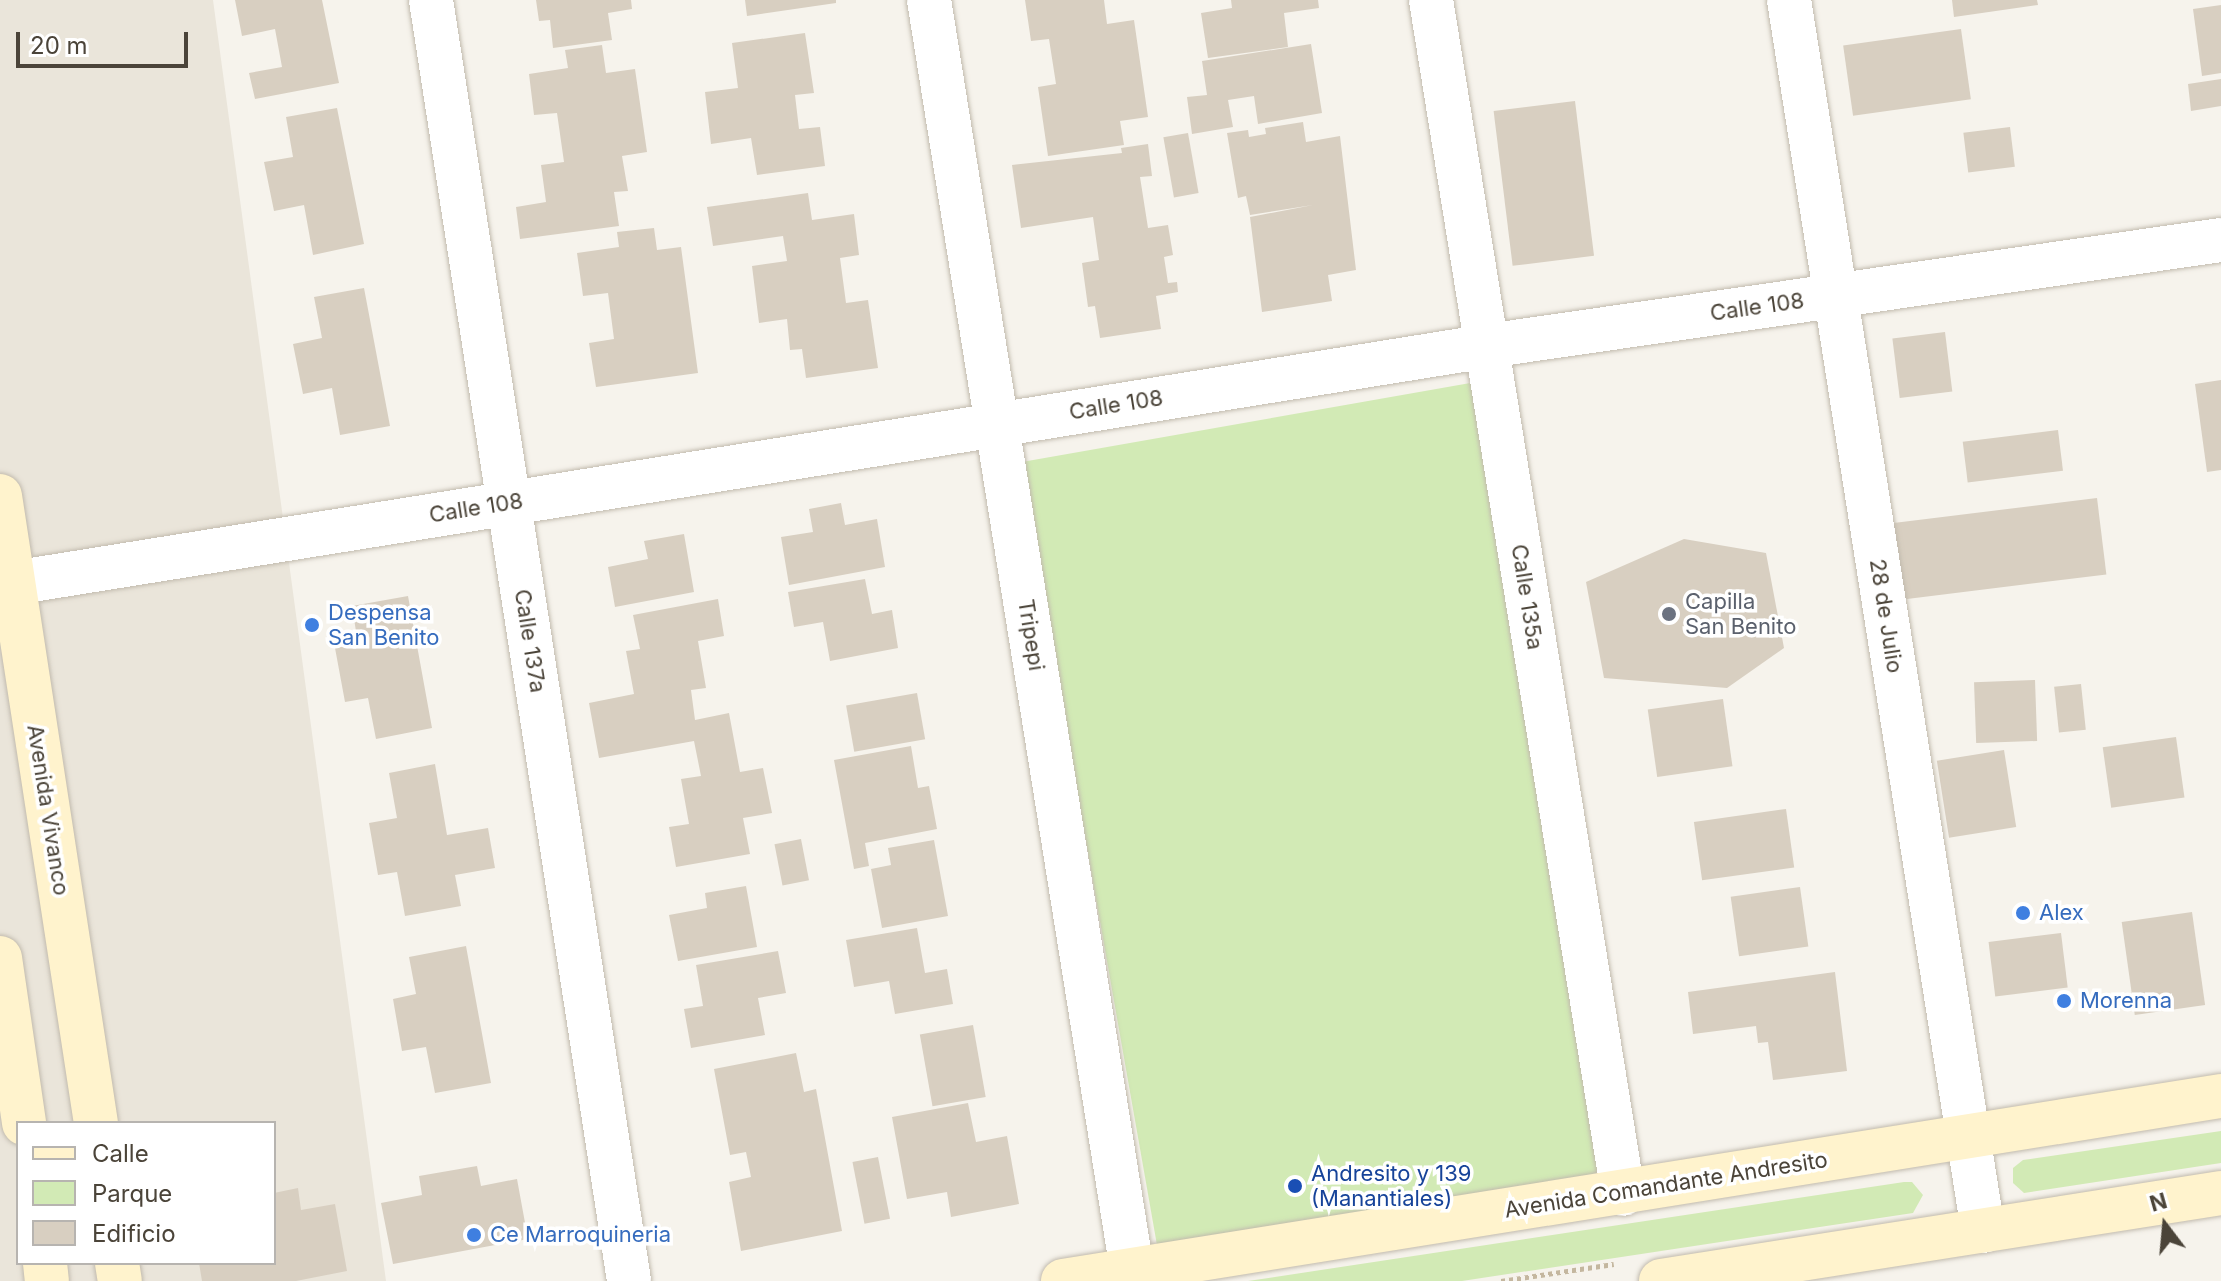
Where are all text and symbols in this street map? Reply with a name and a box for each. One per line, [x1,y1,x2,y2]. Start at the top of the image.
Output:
scale bar [20,16,192,66]
text: 20 m [30,31,88,60]
street label: Calle 108 [1708,287,1806,327]
street label: Calle 108 [1067,385,1165,425]
street label: Calle 108 [427,488,525,528]
street label: Calle 135a [1506,542,1548,652]
street label: 28 de Julio [1864,557,1908,675]
street label: Calle 137a [509,587,551,695]
place label: Capilla San Benito [1685,588,1796,640]
street label: Tripepi [1012,597,1050,673]
place label: Despensa San Benito [328,599,439,650]
marker: Capilla San Benito [1660,605,1678,623]
marker: Despensa San Benito [303,616,321,634]
street label: Avenida Vivanco [21,723,75,897]
place label: Alex [2039,900,2084,926]
marker: Alex [2014,904,2032,922]
place label: Morenna [2080,988,2172,1014]
marker: Morenna [2055,992,2073,1010]
legend [16,1121,276,1265]
text: Calle [92,1139,149,1168]
street label: Avenida Comandante Andresito [1502,1146,1830,1224]
place label: Andresito y 139 (Manantiales) [1311,1160,1471,1212]
marker: Andresito y 139 (Manantiales) [1286,1177,1304,1195]
text: Parque [92,1179,172,1208]
north arrow [2125,1185,2205,1265]
text: N [2147,1187,2170,1217]
text: Edificio [92,1219,176,1248]
place label: Ce Marroquineria [490,1222,671,1248]
marker: Ce Marroquineria [465,1226,483,1244]

